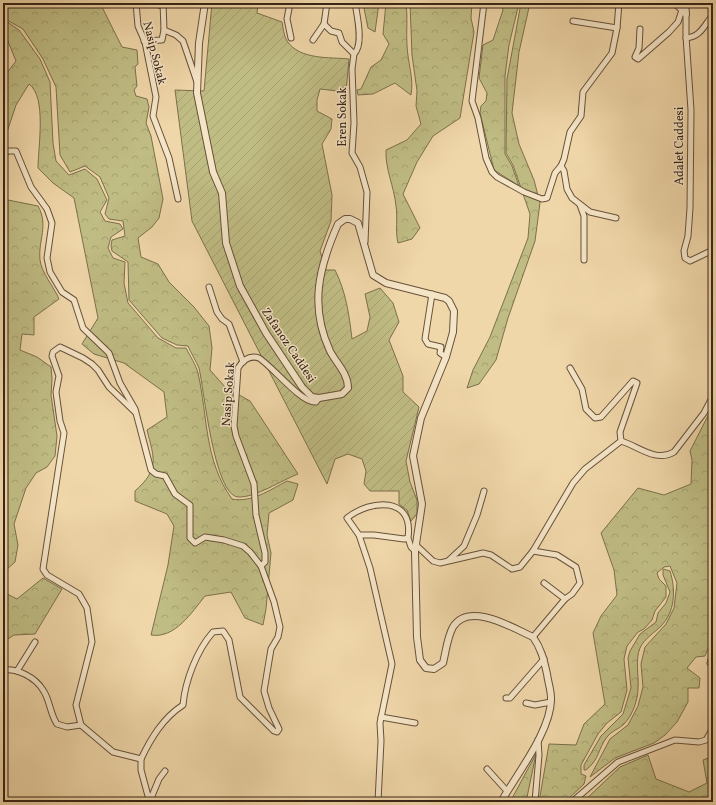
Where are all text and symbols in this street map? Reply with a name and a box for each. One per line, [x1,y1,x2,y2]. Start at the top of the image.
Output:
street label: Nasip Sokak [138,20,170,87]
street label: Eren Sokak [335,87,351,147]
street label: Adalet Caddesi [672,106,688,185]
street label: Zafanoz Caddesi [257,305,319,387]
street label: Nasip Sokak [219,361,239,427]

